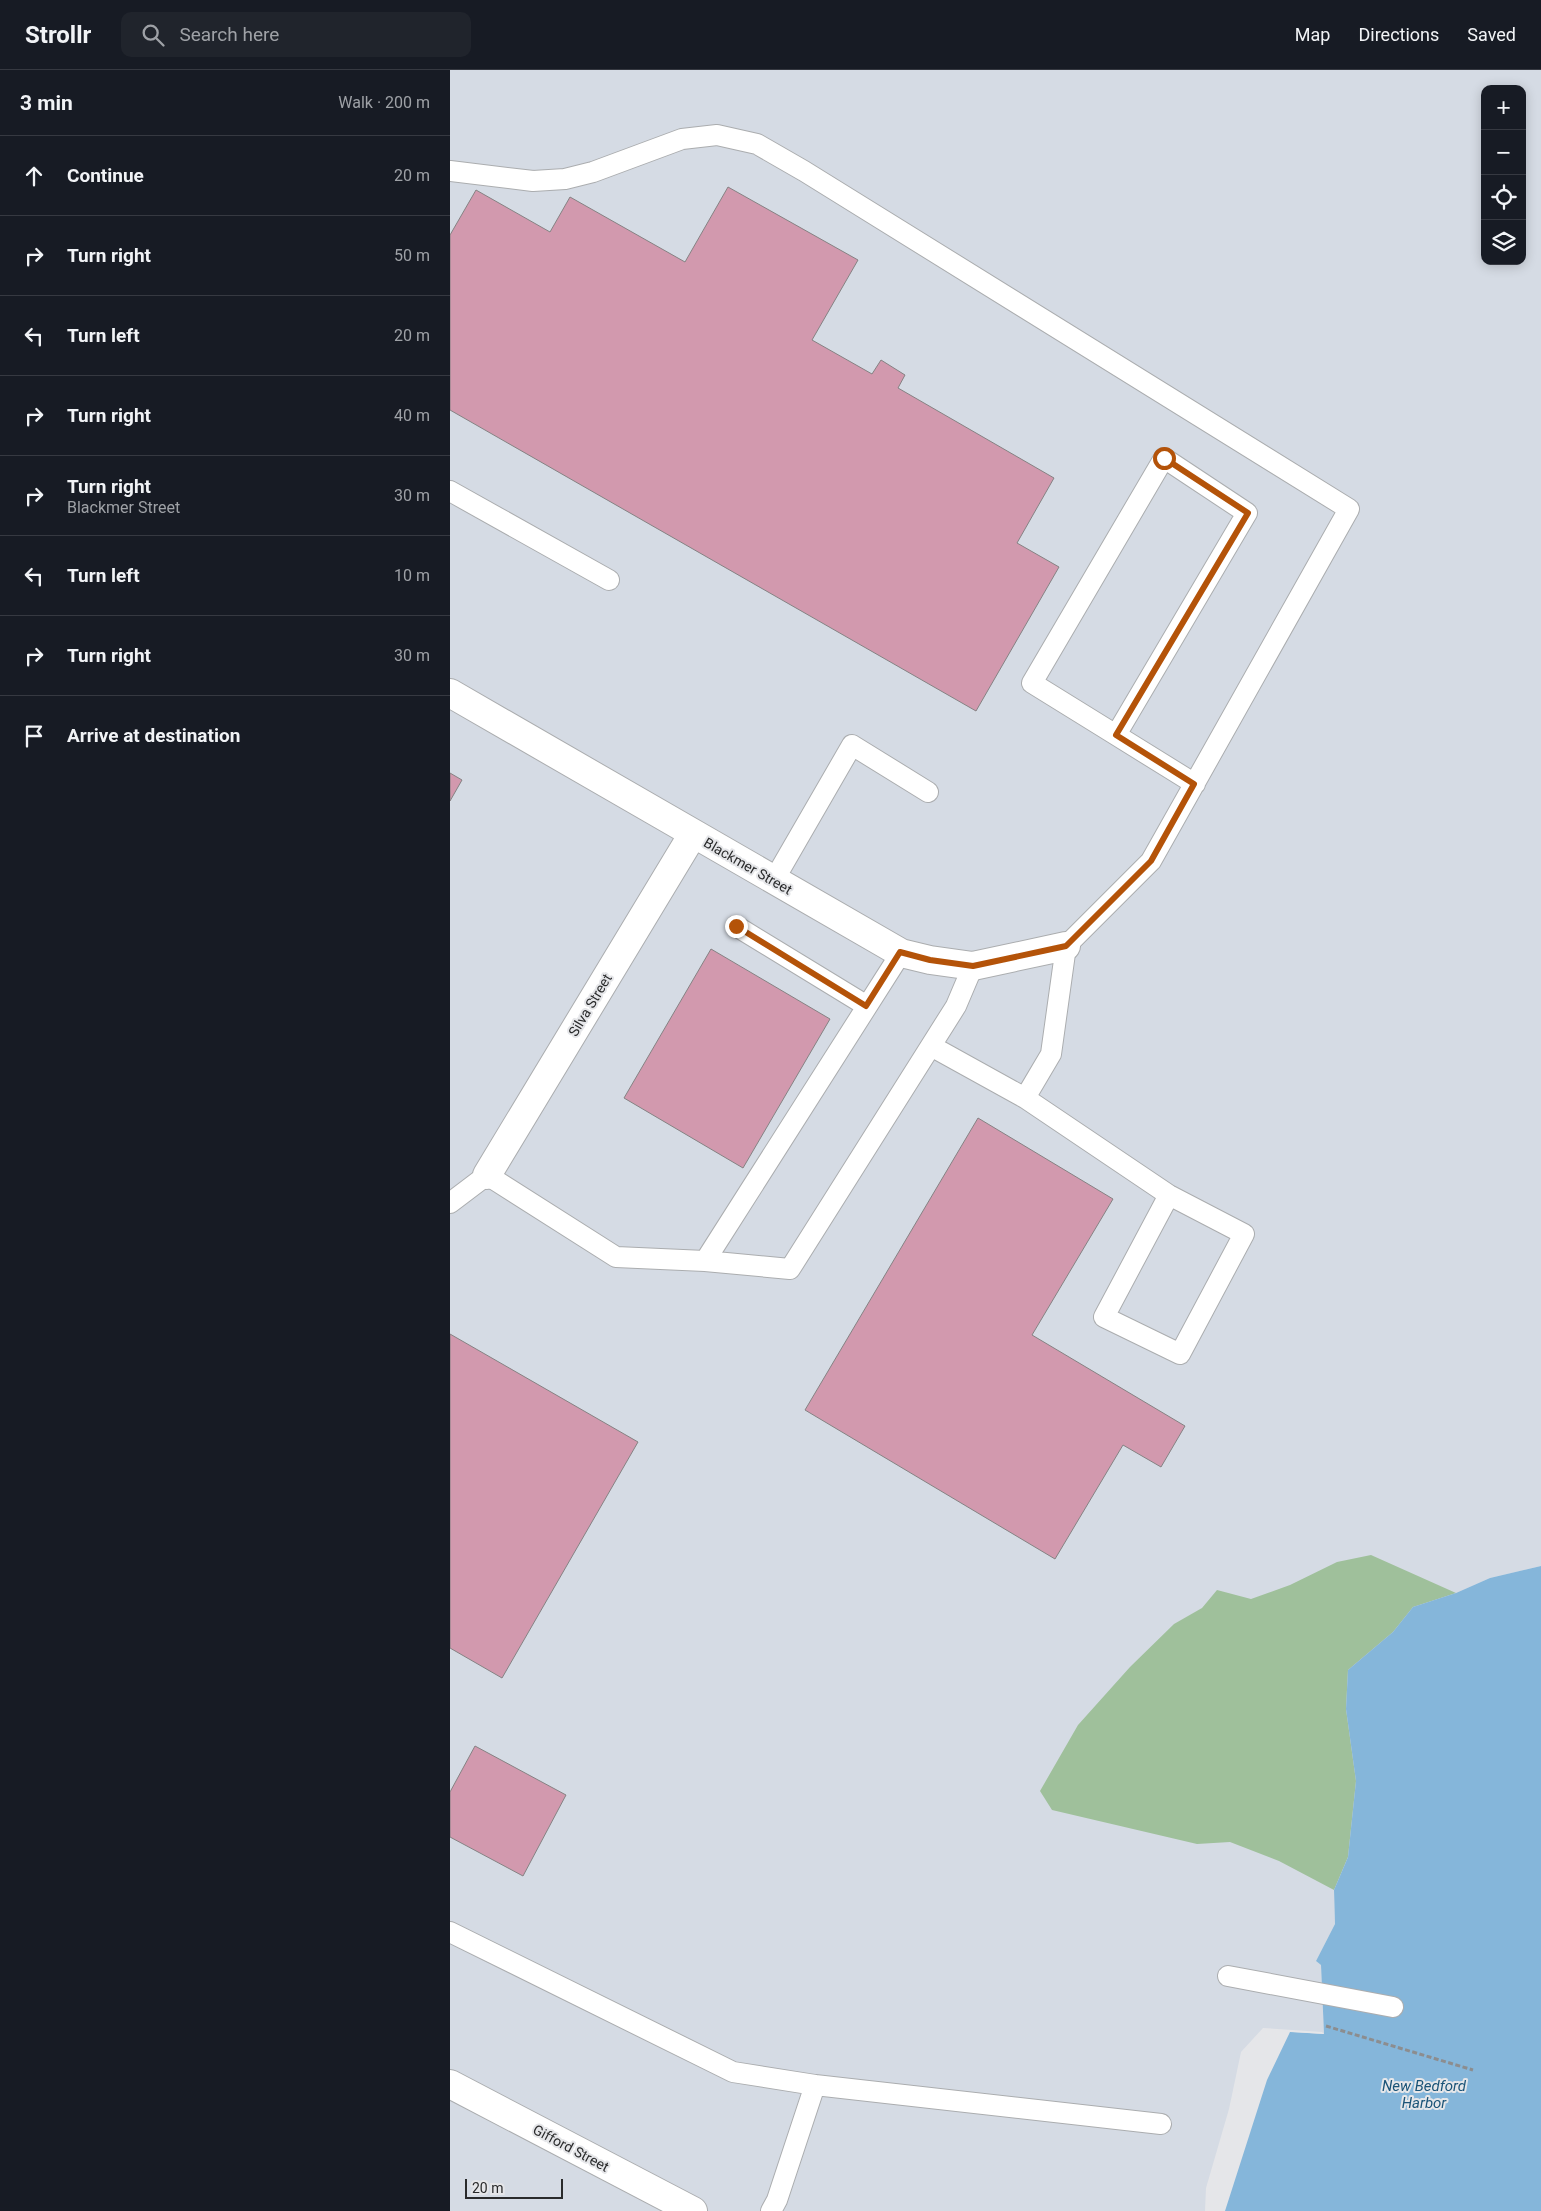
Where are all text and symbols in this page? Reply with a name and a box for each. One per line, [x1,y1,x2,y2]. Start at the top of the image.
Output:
search box [121,12,471,57]
text: Strollr [25,21,91,49]
icon: search [139,21,167,49]
text: Search here [179,23,279,46]
text: Map [1295,24,1330,45]
text: Directions [1358,24,1439,45]
text: Saved [1467,24,1516,45]
map controls [1481,85,1526,265]
button: + [1481,85,1526,130]
text: 3 min [20,91,73,115]
text: Walk · 200 m [338,93,430,112]
button: − [1481,130,1526,175]
icon: ahead [20,162,48,190]
text: Continue [67,164,144,187]
text: 20 m [394,166,430,185]
button: locate [1481,175,1526,220]
button: layers [1481,220,1526,265]
icon: right [20,242,48,270]
text: Turn right [67,244,151,267]
text: 50 m [394,246,430,265]
icon: left [20,322,48,350]
text: Turn left [67,324,140,347]
text: 20 m [394,326,430,345]
icon: right [20,402,48,430]
text: Turn right [67,404,151,427]
text: 40 m [394,406,430,425]
route start [1153,447,1176,470]
text: Turn right [67,475,151,498]
icon: right [20,482,48,510]
text: 30 m [394,486,430,505]
text: Blackmer Street [67,498,180,517]
icon: left [20,562,48,590]
text: Turn left [67,564,140,587]
text: 10 m [394,566,430,585]
icon: right [20,642,48,670]
text: Turn right [67,644,151,667]
text: 30 m [394,646,430,665]
icon: arrive [20,722,48,750]
text: Arrive at destination [67,724,240,747]
street label: Blackmer Street [701,834,795,898]
route end [725,915,748,938]
street label: Silva Street [565,971,615,1039]
water label: New Bedford Harbor [1382,2077,1467,2112]
street label: Gifford Street [530,2121,612,2175]
scale bar [465,2176,562,2199]
text: 20 m [472,2180,504,2196]

